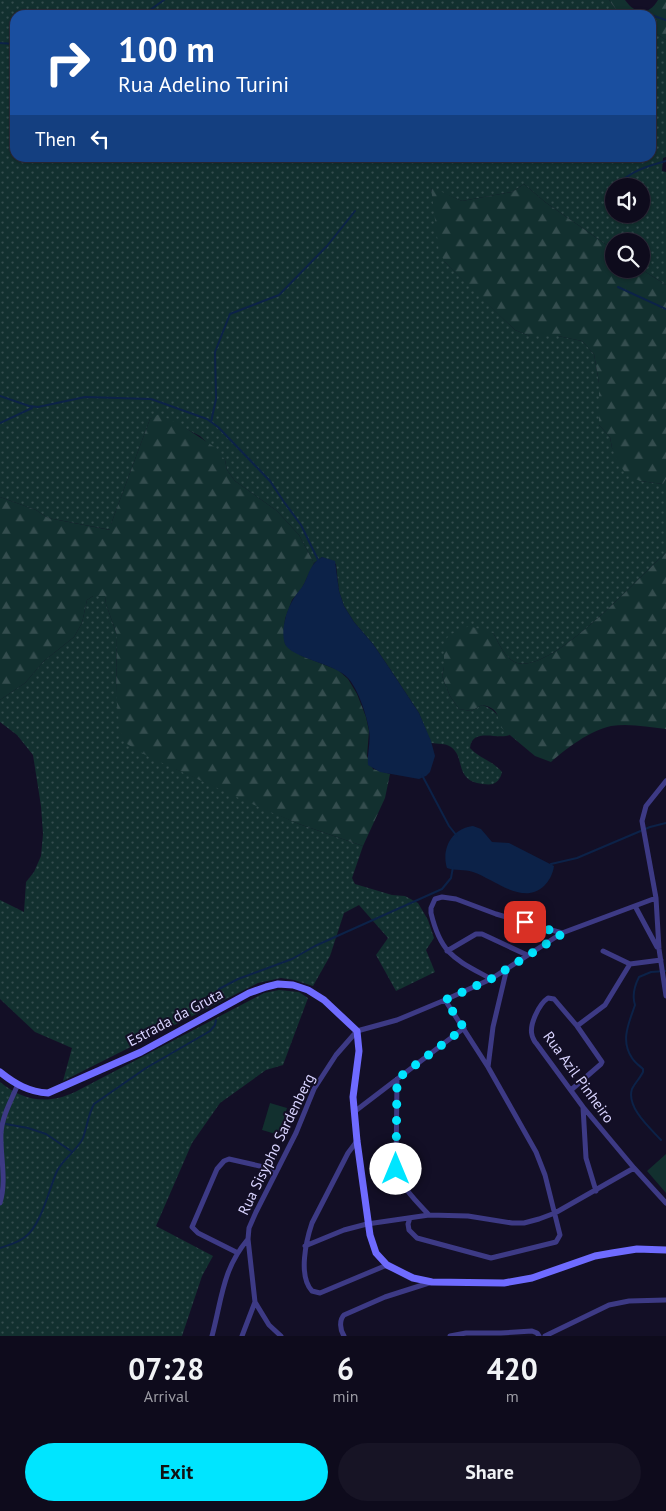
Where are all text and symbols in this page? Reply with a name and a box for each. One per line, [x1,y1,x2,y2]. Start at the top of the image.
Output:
text: 100 m [118,26,215,72]
icon: right [35,30,100,95]
text: Rua Adelino Turini [118,70,289,98]
icon: left [86,125,114,153]
text: Then [35,127,76,151]
map controls [605,178,650,278]
button: sound [605,178,650,223]
button: search [605,233,650,278]
pin [504,901,546,943]
icon: arrive [511,908,539,936]
street label: Estrada da Gruta [124,984,226,1050]
street label: Rua Azil Pinheiro [539,1027,619,1127]
street label: Rua Sisypho Sardenberg [233,1070,319,1218]
position arrow [369,1142,421,1194]
text: 07:28 [128,1349,204,1388]
text: 6 [337,1349,354,1388]
text: 420 [487,1349,538,1388]
text: Arrival [144,1386,189,1406]
text: min [333,1386,359,1406]
text: m [506,1386,519,1406]
button: Exit [25,1443,328,1501]
button: Share [338,1443,641,1501]

